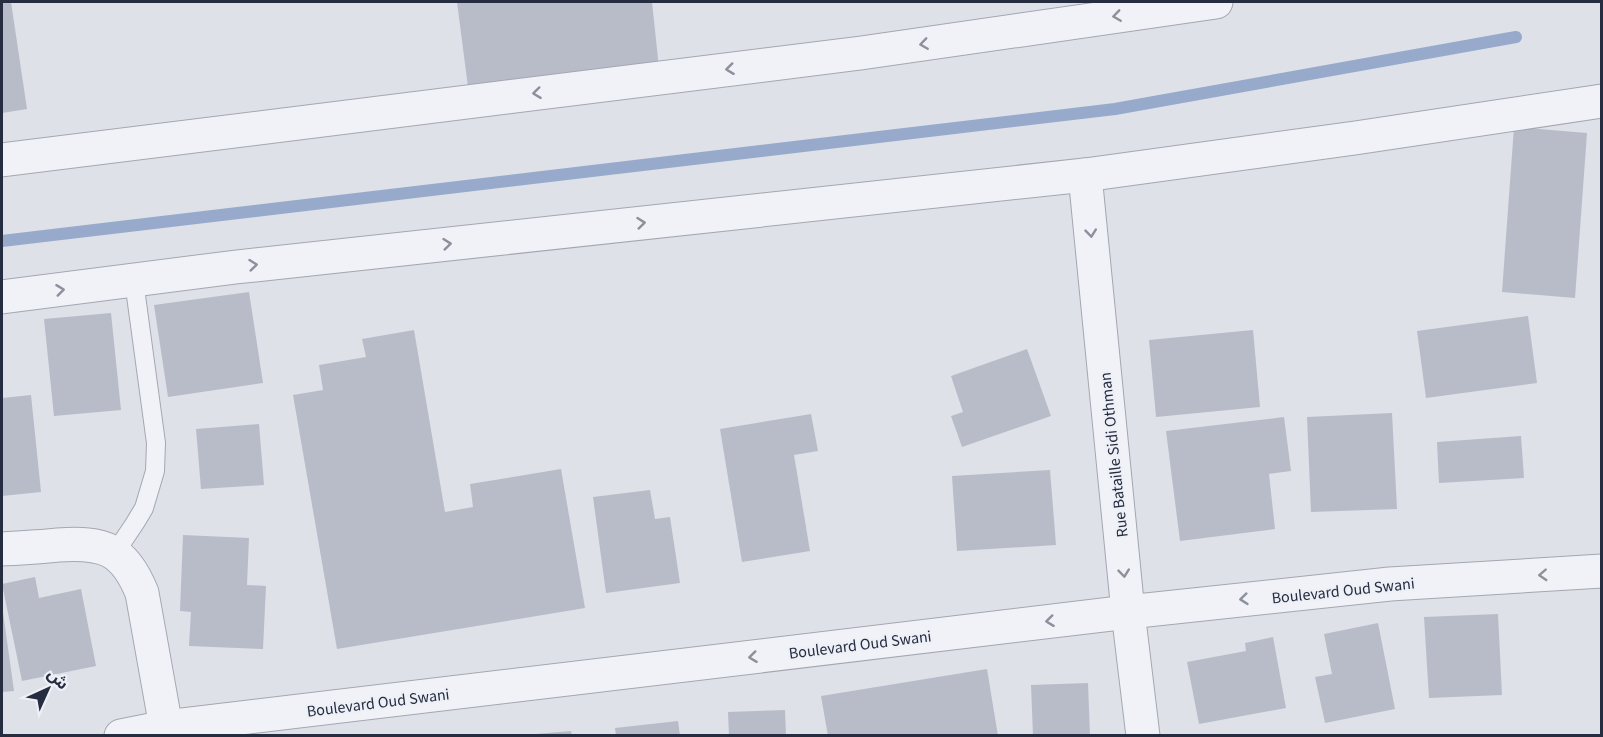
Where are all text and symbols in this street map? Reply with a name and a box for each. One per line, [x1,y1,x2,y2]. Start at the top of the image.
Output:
one-way arrow [1112,9,1121,21]
one-way arrow [919,37,928,49]
one-way arrow [726,62,735,75]
one-way arrow [532,86,541,99]
one-way arrow [636,217,645,230]
one-way arrow [1084,229,1097,238]
one-way arrow [442,238,451,251]
one-way arrow [248,259,257,272]
one-way arrow [55,285,64,297]
street label: Rue Bataille Sidi Othman [1094,371,1134,539]
one-way arrow [1539,568,1548,581]
one-way arrow [1118,569,1130,578]
street label: Boulevard Oud Swani [1271,573,1416,609]
one-way arrow [1240,593,1249,605]
one-way arrow [1046,614,1055,627]
street label: Boulevard Oud Swani [788,625,933,665]
one-way arrow [748,650,757,662]
north arrow [18,659,78,719]
text: ش [42,664,73,695]
street label: Boulevard Oud Swani [306,683,451,723]

